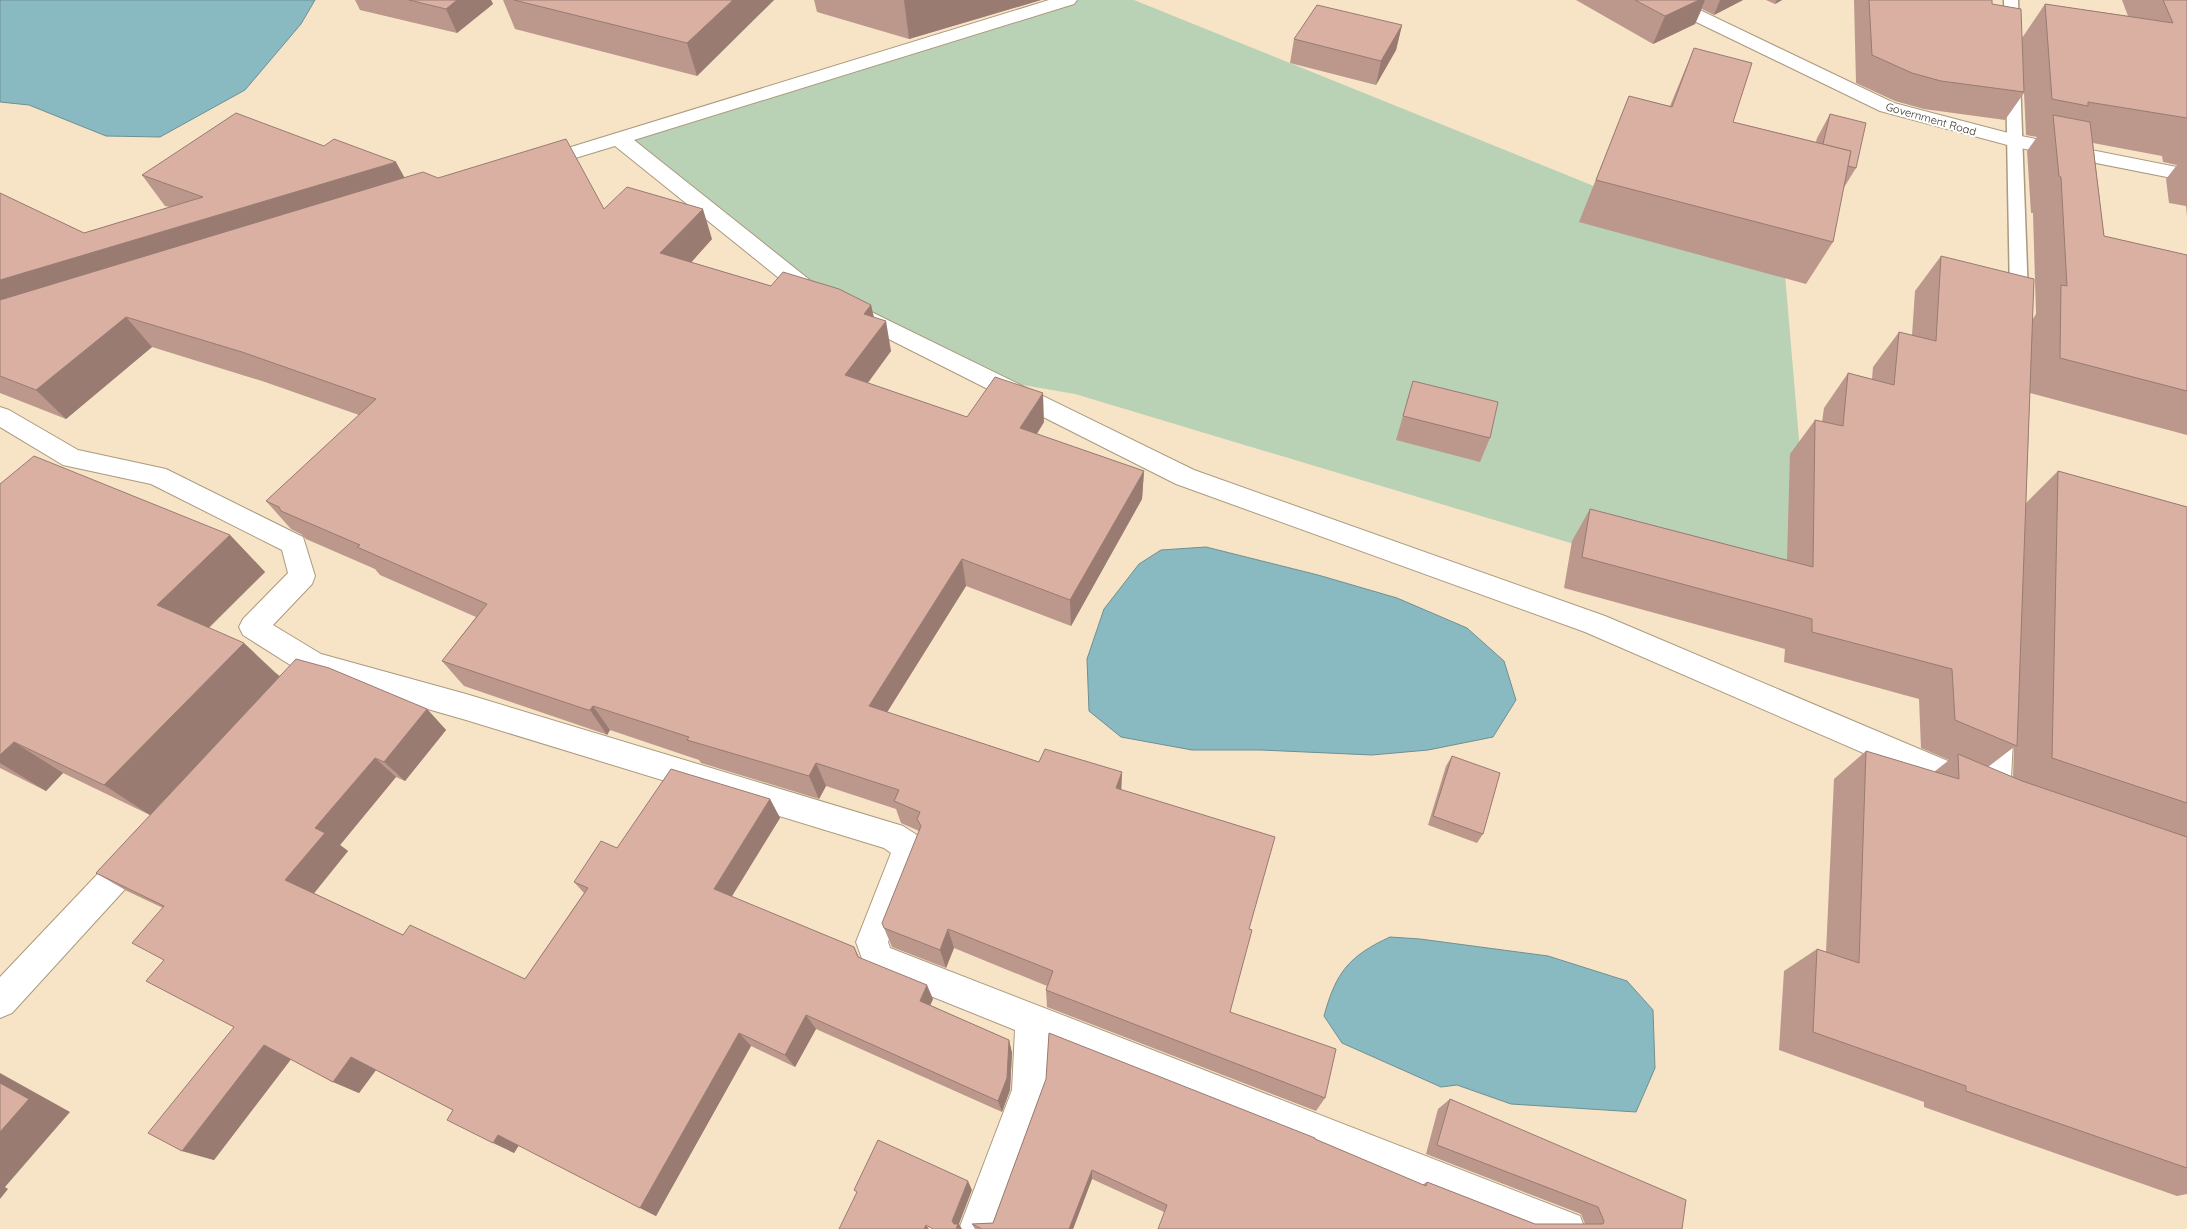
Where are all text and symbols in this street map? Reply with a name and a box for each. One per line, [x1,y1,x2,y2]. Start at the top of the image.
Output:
street label: Government Road [1884,99,1978,139]

